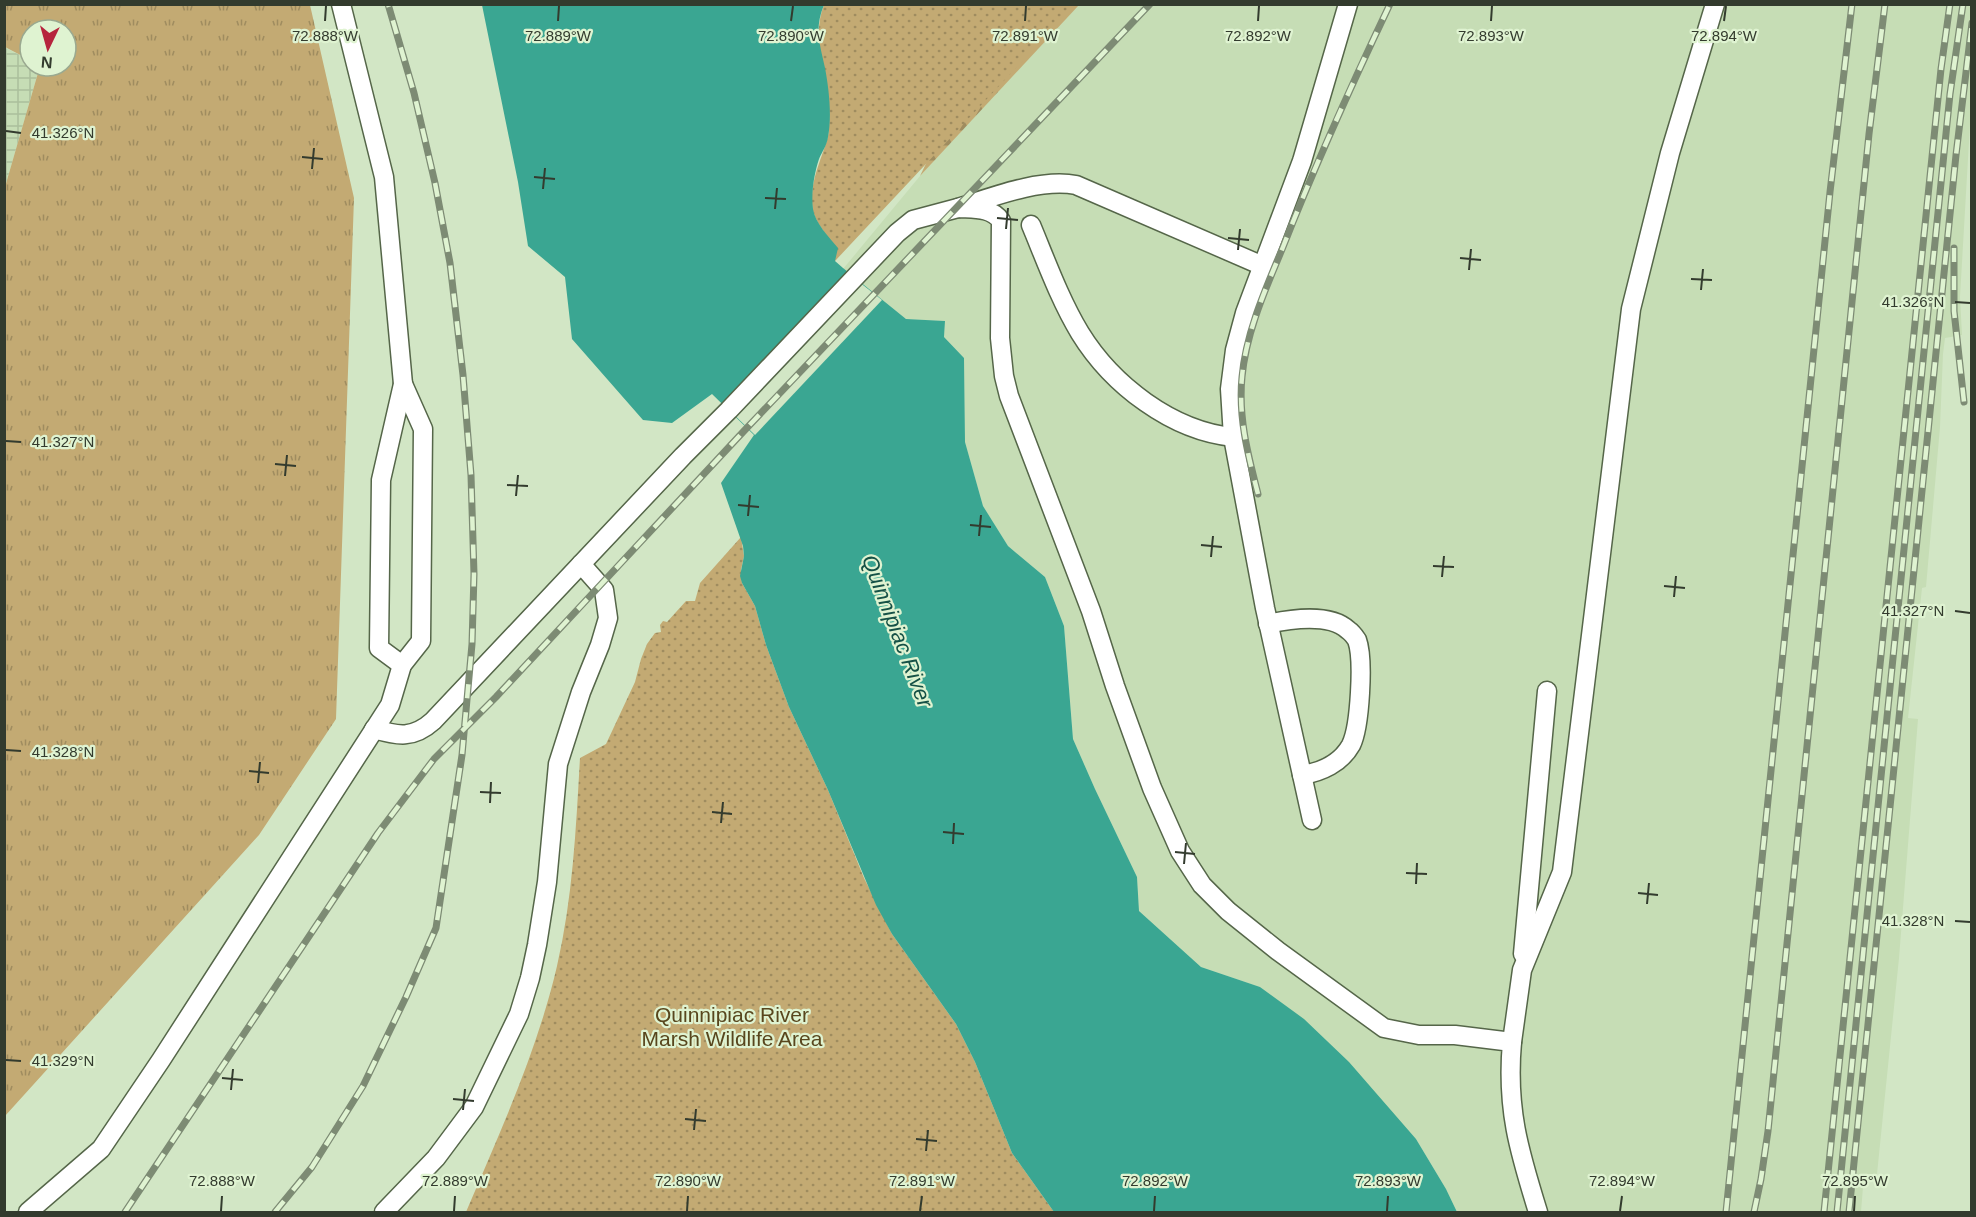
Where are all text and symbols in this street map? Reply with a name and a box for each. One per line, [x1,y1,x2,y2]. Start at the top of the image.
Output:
north arrow [18,18,78,78]
text: 72.888°W [292,27,359,44]
text: 72.889°W [525,27,592,44]
text: 72.890°W [758,27,825,44]
text: 72.891°W [992,27,1059,44]
text: 72.892°W [1225,27,1292,44]
text: 72.893°W [1458,27,1525,44]
text: 72.894°W [1691,27,1758,44]
text: N [40,53,53,71]
text: 41.326°N [32,124,94,141]
text: 41.326°N [1882,293,1944,310]
text: 41.327°N [32,433,94,450]
water label: Quinnipiac River [857,551,939,713]
text: 41.327°N [1882,602,1944,619]
text: 41.328°N [32,743,94,760]
text: 41.328°N [1882,912,1944,929]
park label: Quinnipiac River Marsh Wildlife Area [642,1003,823,1050]
text: 41.329°N [32,1052,94,1069]
text: 72.888°W [189,1172,256,1189]
text: 72.889°W [422,1172,489,1189]
text: 72.890°W [655,1172,722,1189]
text: 72.891°W [889,1172,956,1189]
text: 72.892°W [1122,1172,1189,1189]
text: 72.893°W [1355,1172,1422,1189]
text: 72.894°W [1589,1172,1656,1189]
text: 72.895°W [1822,1172,1889,1189]

